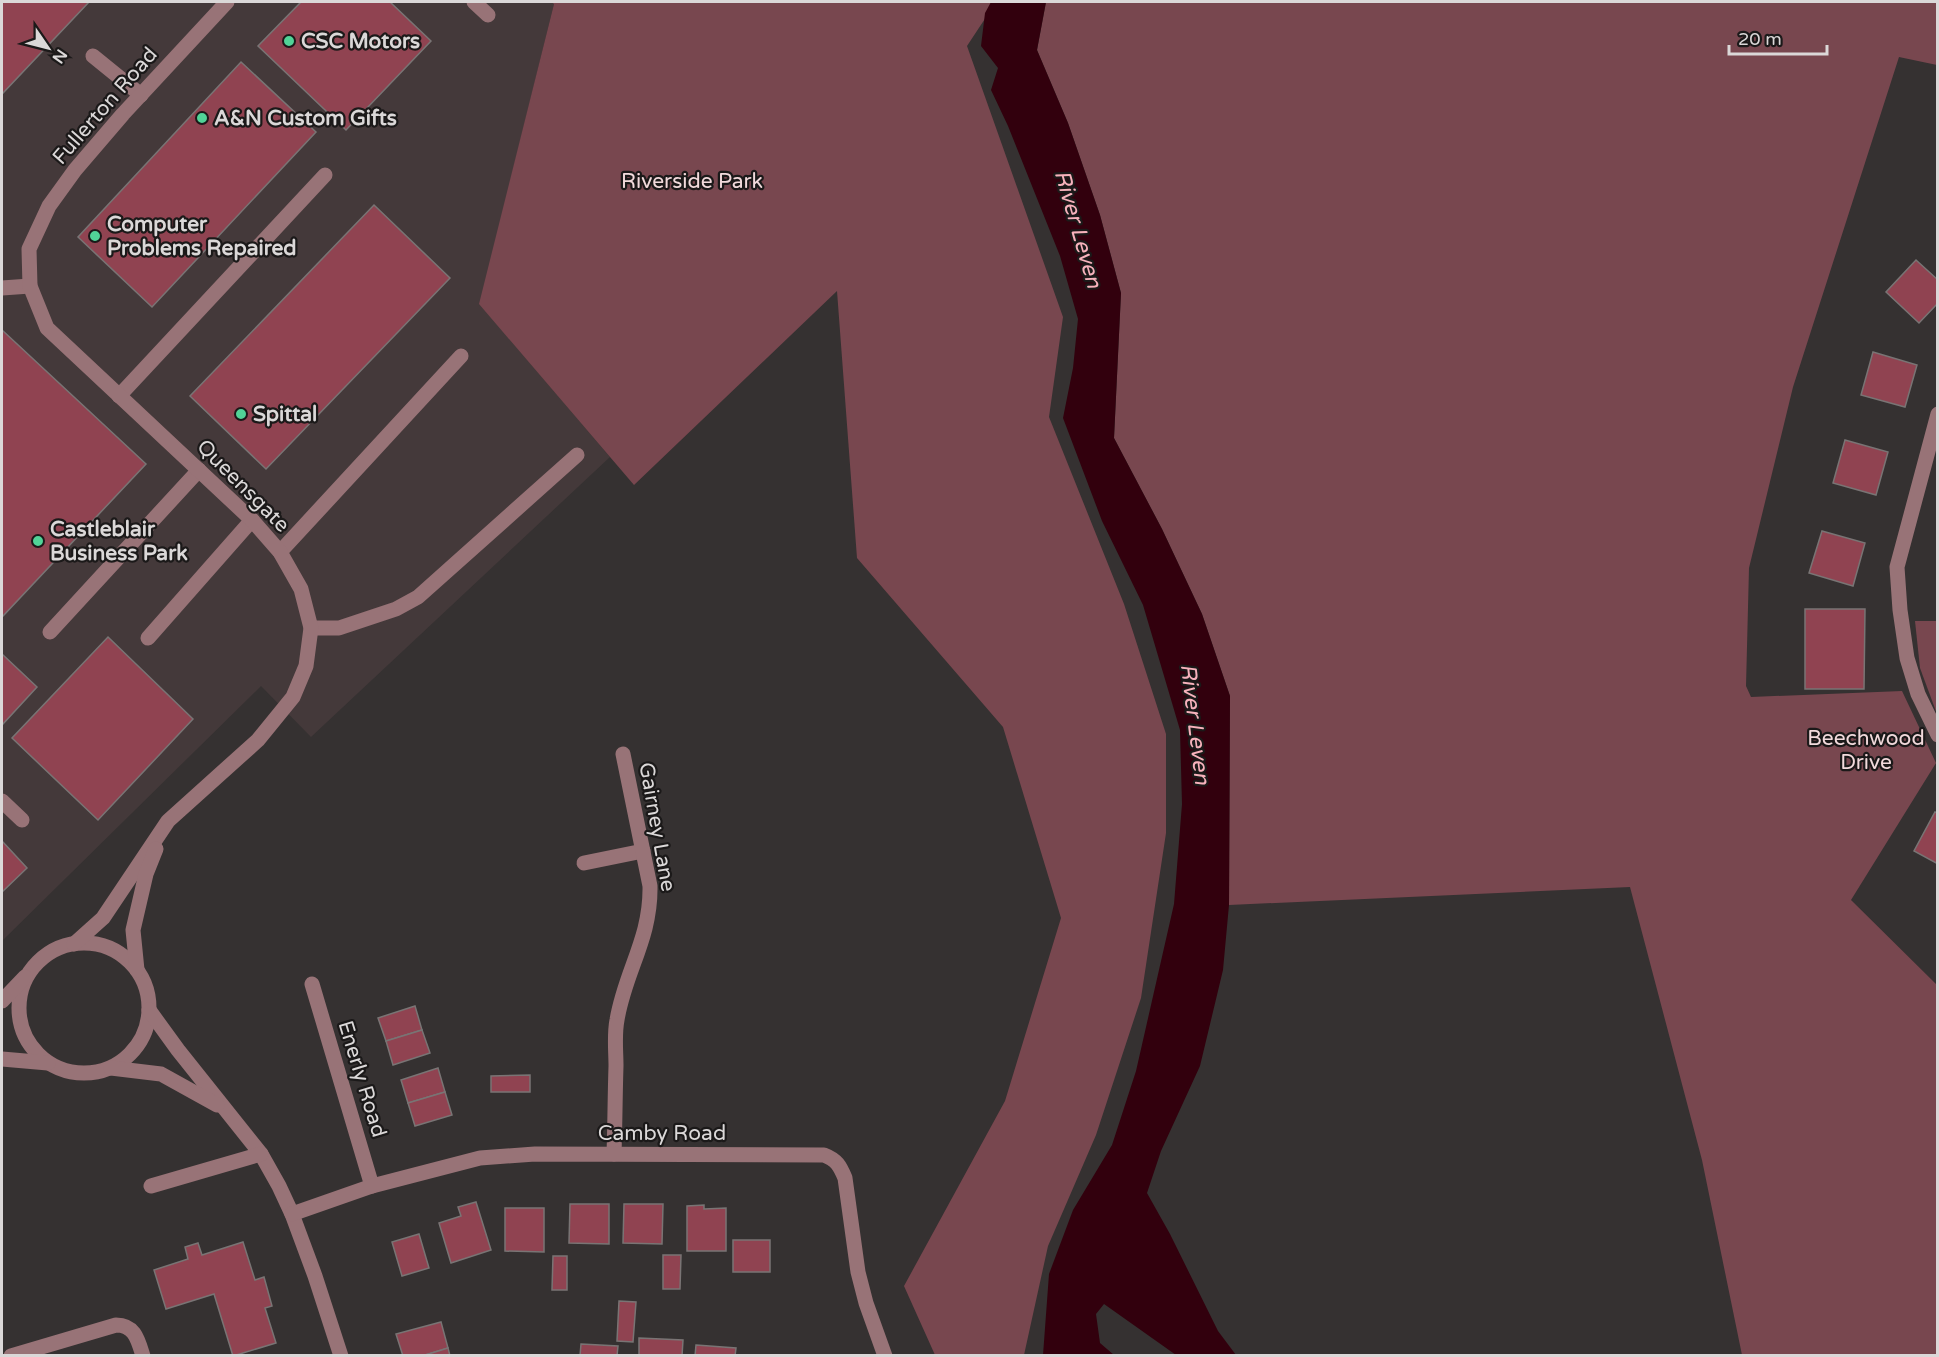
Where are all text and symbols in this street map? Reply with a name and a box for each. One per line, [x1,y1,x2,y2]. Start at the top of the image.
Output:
north arrow [18,18,78,78]
scale bar [1729,18,1826,56]
text: 20 m [1738,28,1782,50]
place label: CSC Motors [301,29,420,54]
marker: CSC Motors [282,34,296,48]
street label: Fullerton Road [47,42,163,170]
text: N [48,45,71,67]
place label: A&N Custom Gifts [214,106,397,131]
marker: A&N Custom Gifts [195,111,209,125]
water label: River Leven [1049,167,1107,292]
park label: Riverside Park [621,169,763,194]
place label: Computer Problems Repaired [107,212,297,261]
marker: Computer Problems Repaired [88,229,102,243]
place label: Spittal [253,402,317,427]
marker: Spittal [234,407,248,421]
street label: Queensgate [191,434,295,538]
place label: Castleblair Business Park [50,517,188,566]
marker: Castleblair Business Park [31,534,45,548]
water label: River Leven [1175,662,1215,787]
park label: Beechwood Drive [1807,726,1925,775]
street label: Gairney Lane [633,760,681,894]
street label: Enerly Road [332,1018,392,1140]
street label: Camby Road [598,1121,726,1146]

